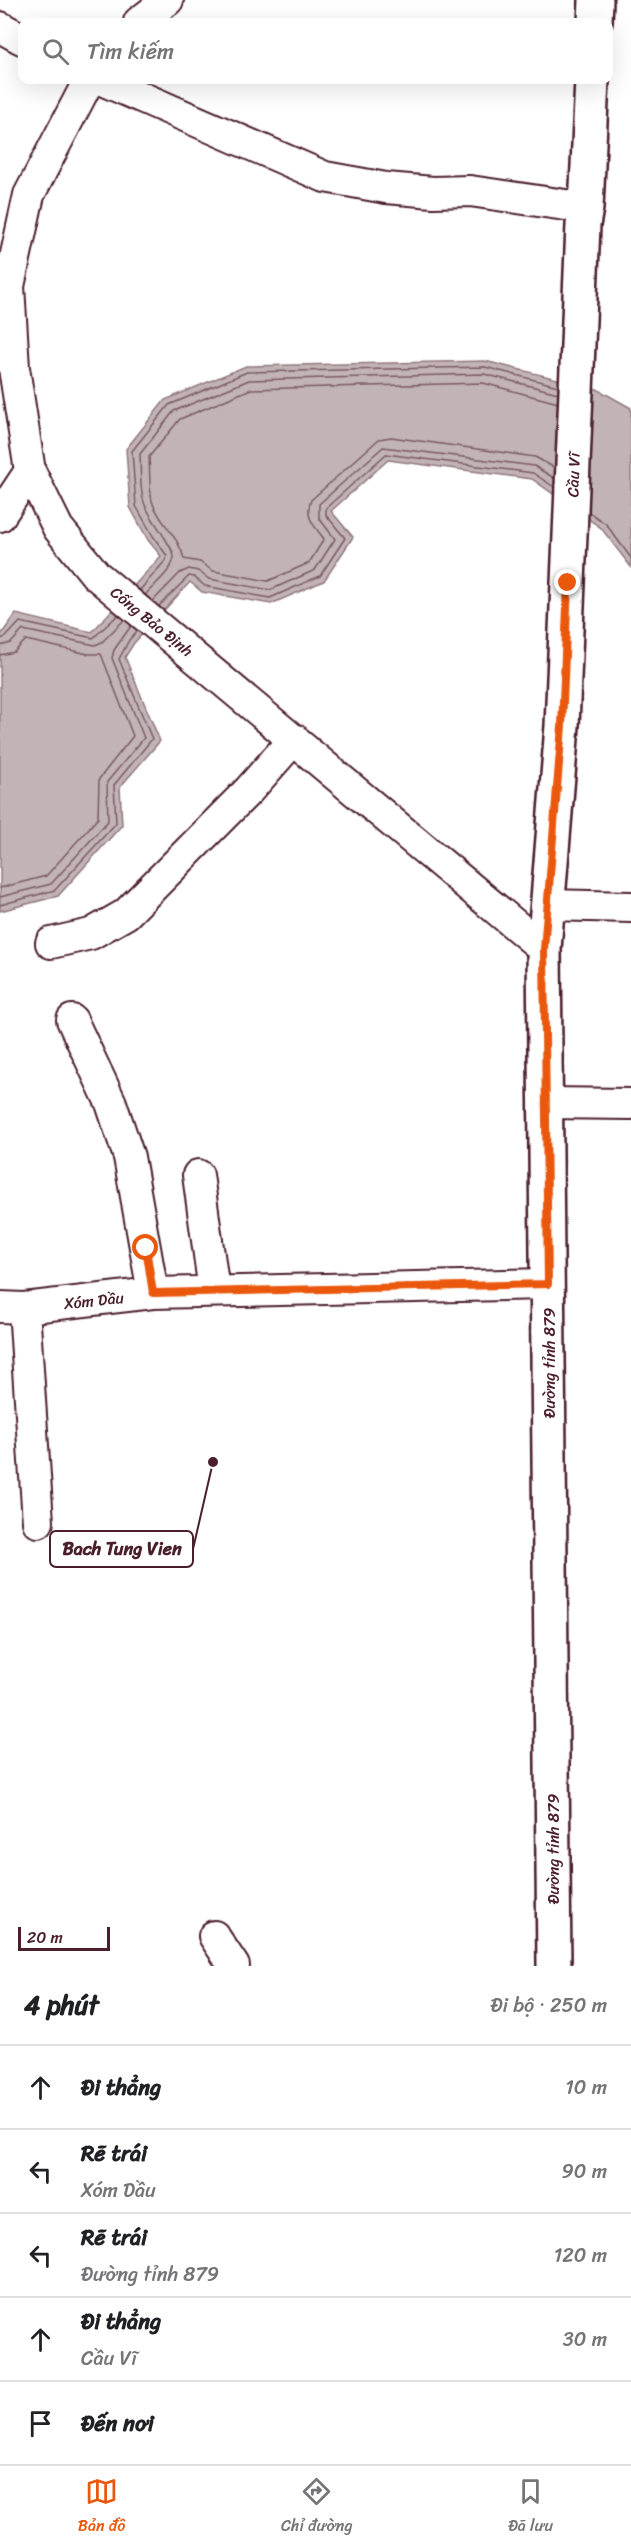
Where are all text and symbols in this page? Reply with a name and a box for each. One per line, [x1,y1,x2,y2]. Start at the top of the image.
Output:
search box [18,18,613,84]
text: Tìm kiếm [87,32,174,71]
icon: search [39,35,72,68]
street label: Cầu Vĩ [558,450,589,498]
route end [554,569,580,595]
street label: Cống Bảo Định [104,579,200,664]
route start [132,1234,158,1260]
street label: Xóm Dầu [62,1283,126,1318]
street label: Đường tỉnh 879 [535,1308,564,1418]
callout: Bach Tung Vien [50,1531,193,1567]
text: Bach Tung Vien [62,1533,182,1565]
street label: Đường tỉnh 879 [539,1794,568,1904]
text: 20 m [27,1923,63,1952]
scale bar [18,1924,110,1952]
text: 4 phút [24,1982,99,2028]
text: Đi bộ · 250 m [490,1988,607,2023]
text: Đi thẳng [81,2068,161,2107]
text: 10 m [565,2070,607,2105]
icon: ahead [24,2071,57,2104]
text: Rẽ trái [81,2134,147,2173]
text: 90 m [562,2154,607,2189]
icon: left [24,2155,57,2188]
text: Xóm Dầu [81,2173,156,2208]
text: Rẽ trái [81,2218,147,2257]
text: 120 m [554,2238,607,2273]
icon: left [24,2239,57,2272]
text: Đường tỉnh 879 [81,2257,219,2292]
text: Đi thẳng [81,2302,161,2341]
text: 30 m [563,2322,607,2357]
icon: ahead [24,2323,57,2356]
text: Cầu Vĩ [81,2341,137,2376]
text: Đến nơi [81,2404,154,2443]
icon: arrive [24,2407,57,2440]
tab: Bản đồ [78,2475,125,2540]
tab: Chỉ đường [281,2475,353,2540]
tab: Đã lưu [508,2475,553,2540]

